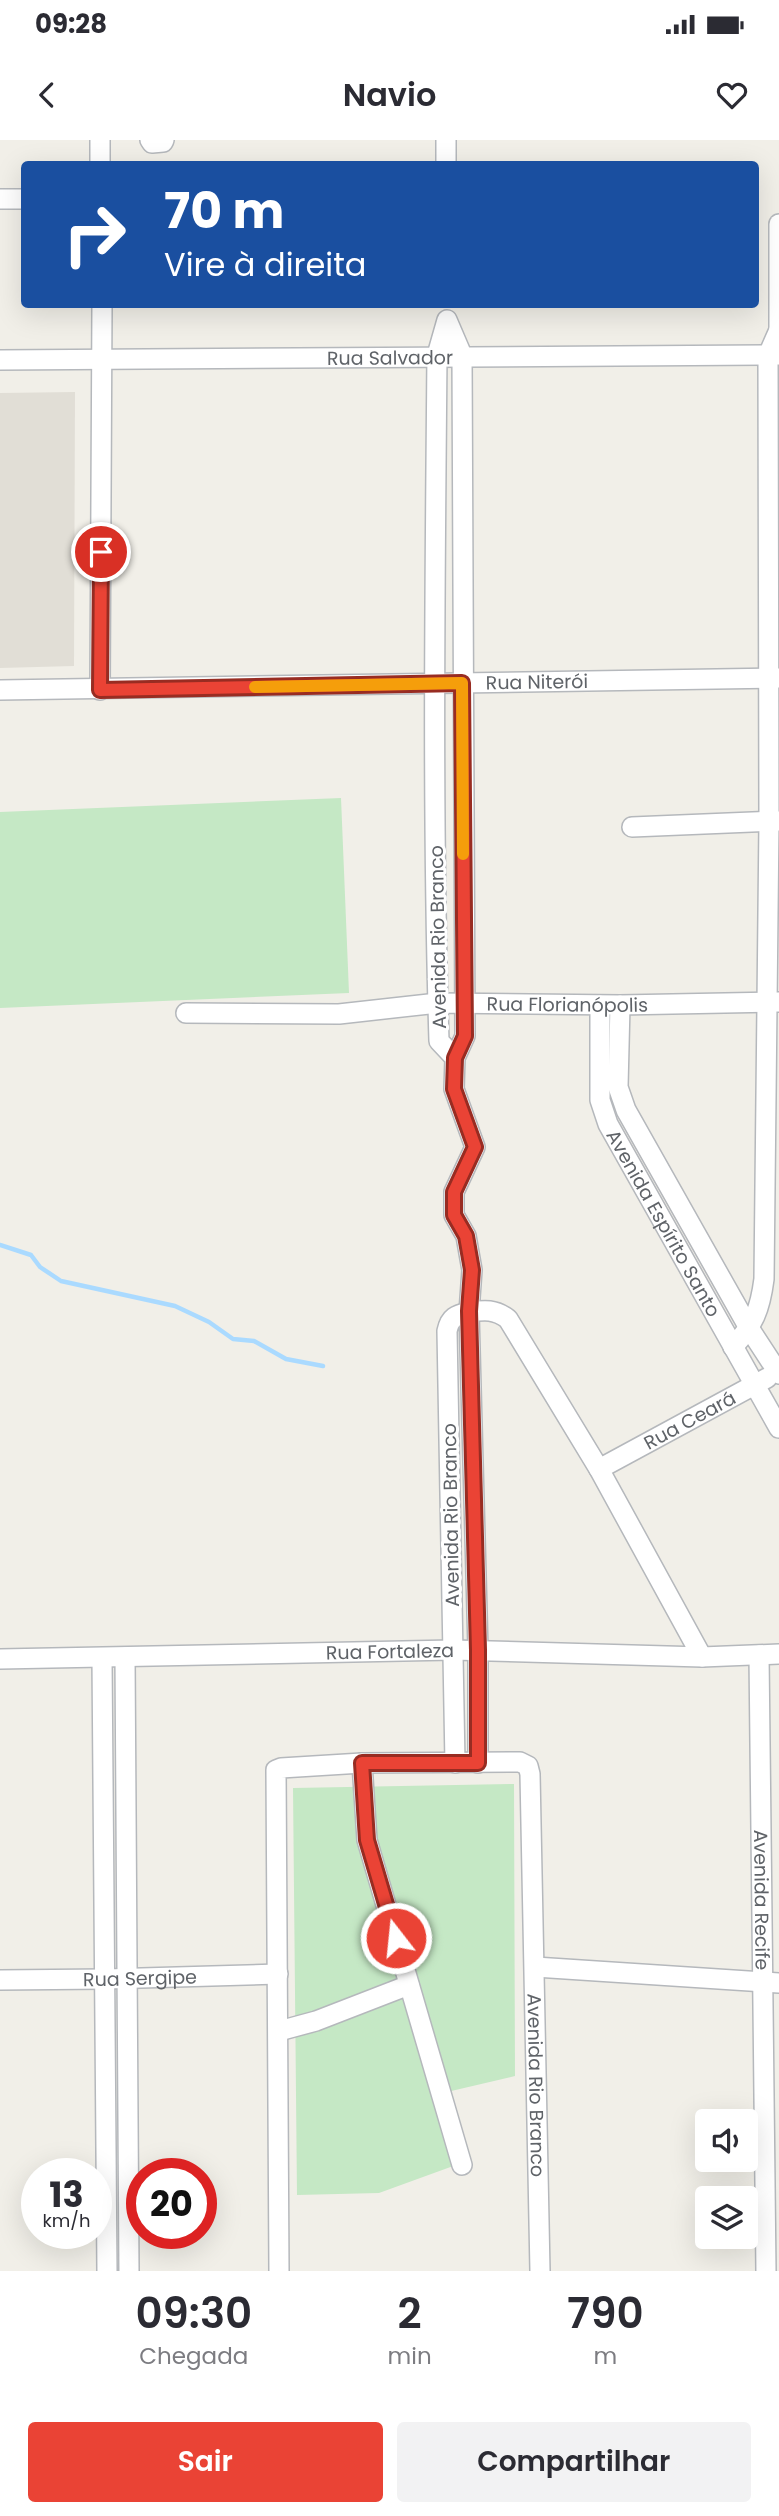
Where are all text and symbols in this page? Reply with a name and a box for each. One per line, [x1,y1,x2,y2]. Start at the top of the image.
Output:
text: 09:28 [35,6,107,42]
text: Navio [343,72,436,117]
icon: back [28,76,66,114]
icon: heart [713,76,751,114]
text: 70 m [164,177,284,245]
icon: right [49,189,140,280]
text: Vire à direita [164,242,366,287]
street label: Rua Salvador [327,344,453,371]
pin [71,522,131,582]
icon: arrive [82,533,120,571]
street label: Rua Niterói [486,667,588,696]
street label: Avenida Rio Branco [423,845,453,1029]
street label: Rua Florianópolis [487,990,648,1019]
street label: Avenida Espírito Santo [600,1124,727,1322]
street label: Rua Ceará [639,1384,740,1456]
street label: Avenida Rio Branco [436,1423,466,1607]
street label: Rua Fortaleza [326,1636,454,1666]
street label: Avenida Recife [747,1830,776,1970]
position arrow [359,1901,433,1975]
street label: Rua Sergipe [83,1963,197,1993]
street label: Avenida Rio Branco [521,1993,552,2177]
map controls [695,2109,758,2249]
button: sound [695,2109,758,2172]
speed limit sign: 20 [126,2158,217,2249]
text: 13 [49,2170,84,2219]
button: layers [695,2186,758,2249]
text: km/h [43,2208,90,2233]
text: 09:30 [135,2284,252,2343]
text: 2 [398,2284,422,2343]
text: 790 [567,2284,644,2343]
text: Chegada [139,2340,248,2372]
text: min [388,2340,432,2372]
text: m [593,2340,617,2372]
button: Sair [28,2422,383,2502]
button: Compartilhar [397,2422,751,2502]

